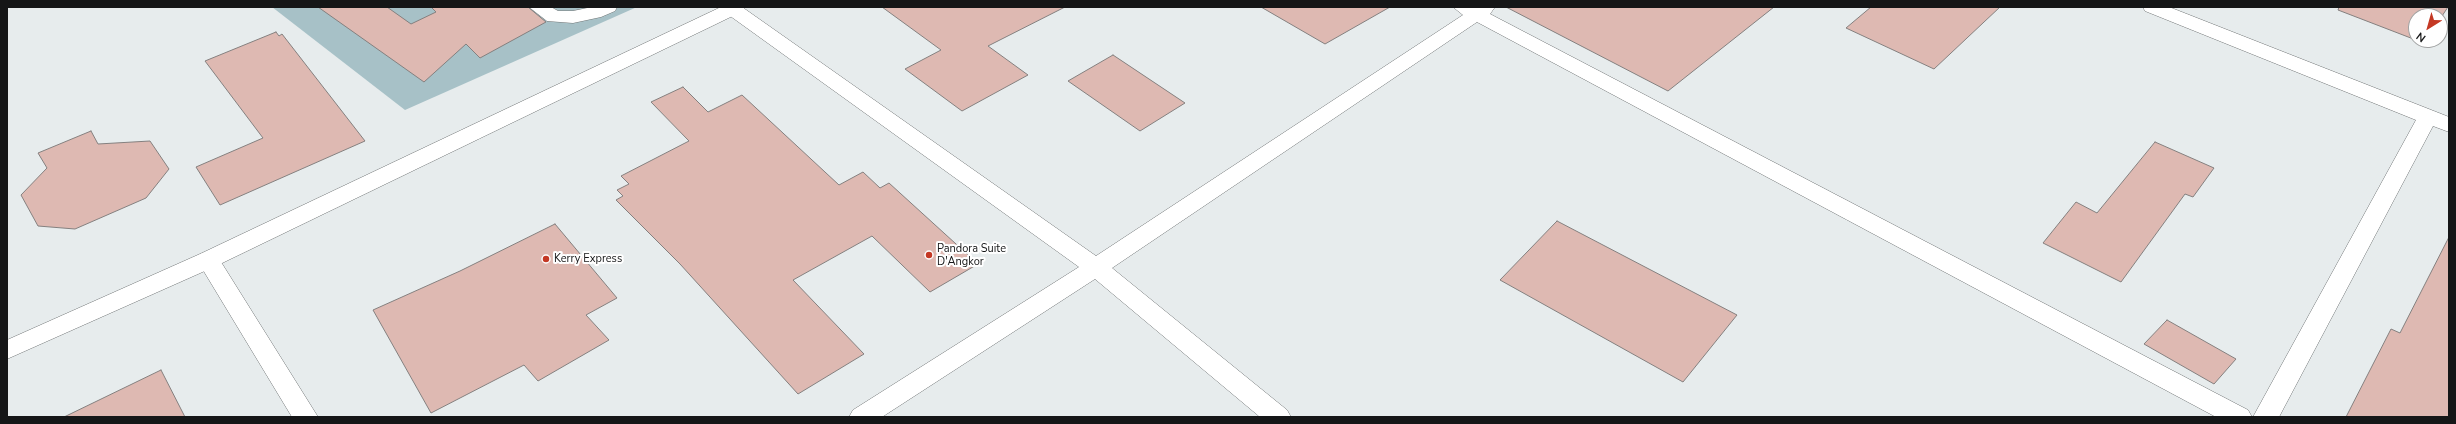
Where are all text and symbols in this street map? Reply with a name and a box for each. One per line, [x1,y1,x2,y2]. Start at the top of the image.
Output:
north arrow [2408,8,2448,48]
text: N [2413,29,2429,46]
place label: Pandora Suite D'Angkor [937,242,1006,268]
marker: Pandora Suite D'Angkor [924,250,934,260]
place label: Kerry Express [554,252,622,266]
marker: Kerry Express [541,254,551,264]

